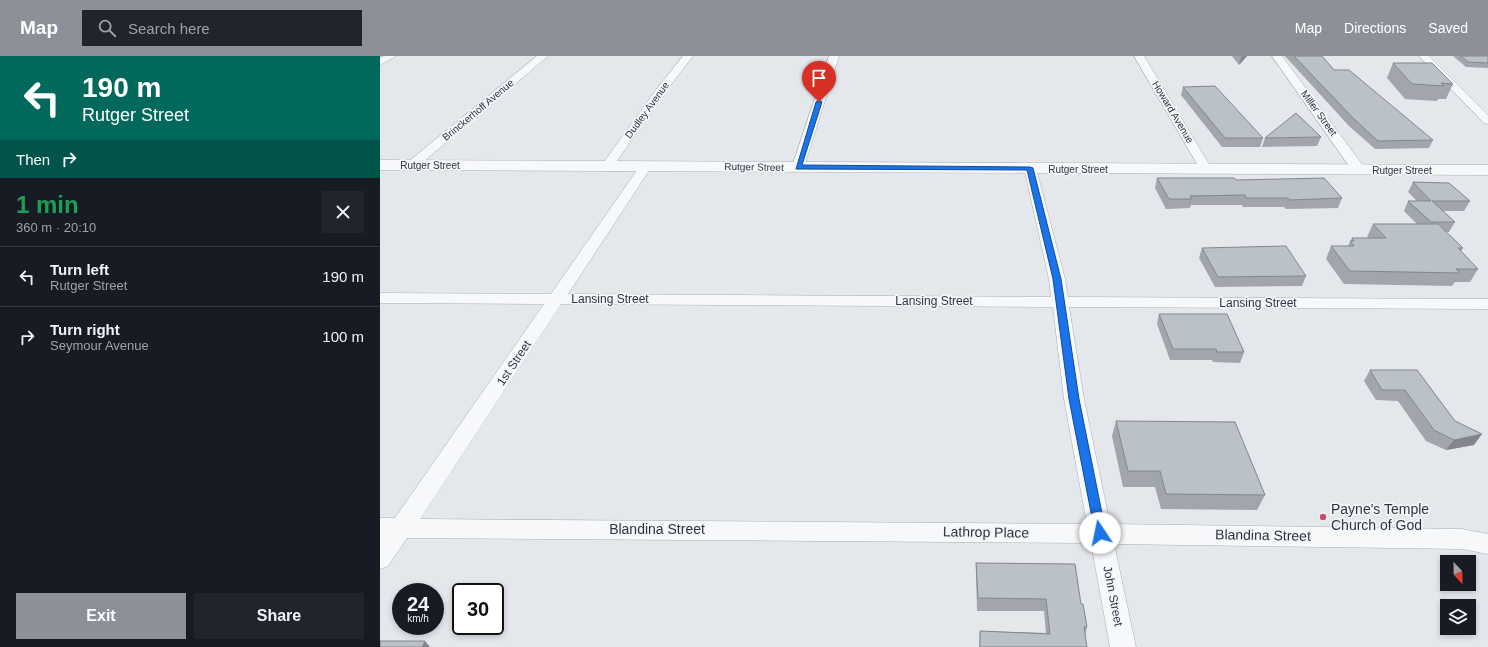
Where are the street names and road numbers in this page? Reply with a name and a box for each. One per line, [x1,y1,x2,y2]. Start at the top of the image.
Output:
street label: Brinckerhoff Avenue [440,77,516,143]
street label: Dudley Avenue [623,79,671,140]
street label: Howard Avenue [1150,79,1196,145]
street label: Miller Street [1299,88,1339,138]
street label: Rutger Street [400,160,460,171]
street label: Rutger Street [724,161,784,173]
street label: Rutger Street [1048,164,1108,175]
street label: Rutger Street [1372,165,1432,176]
street label: Lansing Street [571,292,649,306]
street label: Lansing Street [895,294,973,308]
street label: Lansing Street [1219,296,1297,310]
street label: 1st Street [494,337,535,388]
street label: Blandina Street [609,521,705,537]
street label: Lathrop Place [943,523,1030,541]
street label: Blandina Street [1215,526,1311,544]
street label: John Street [1100,565,1126,628]

